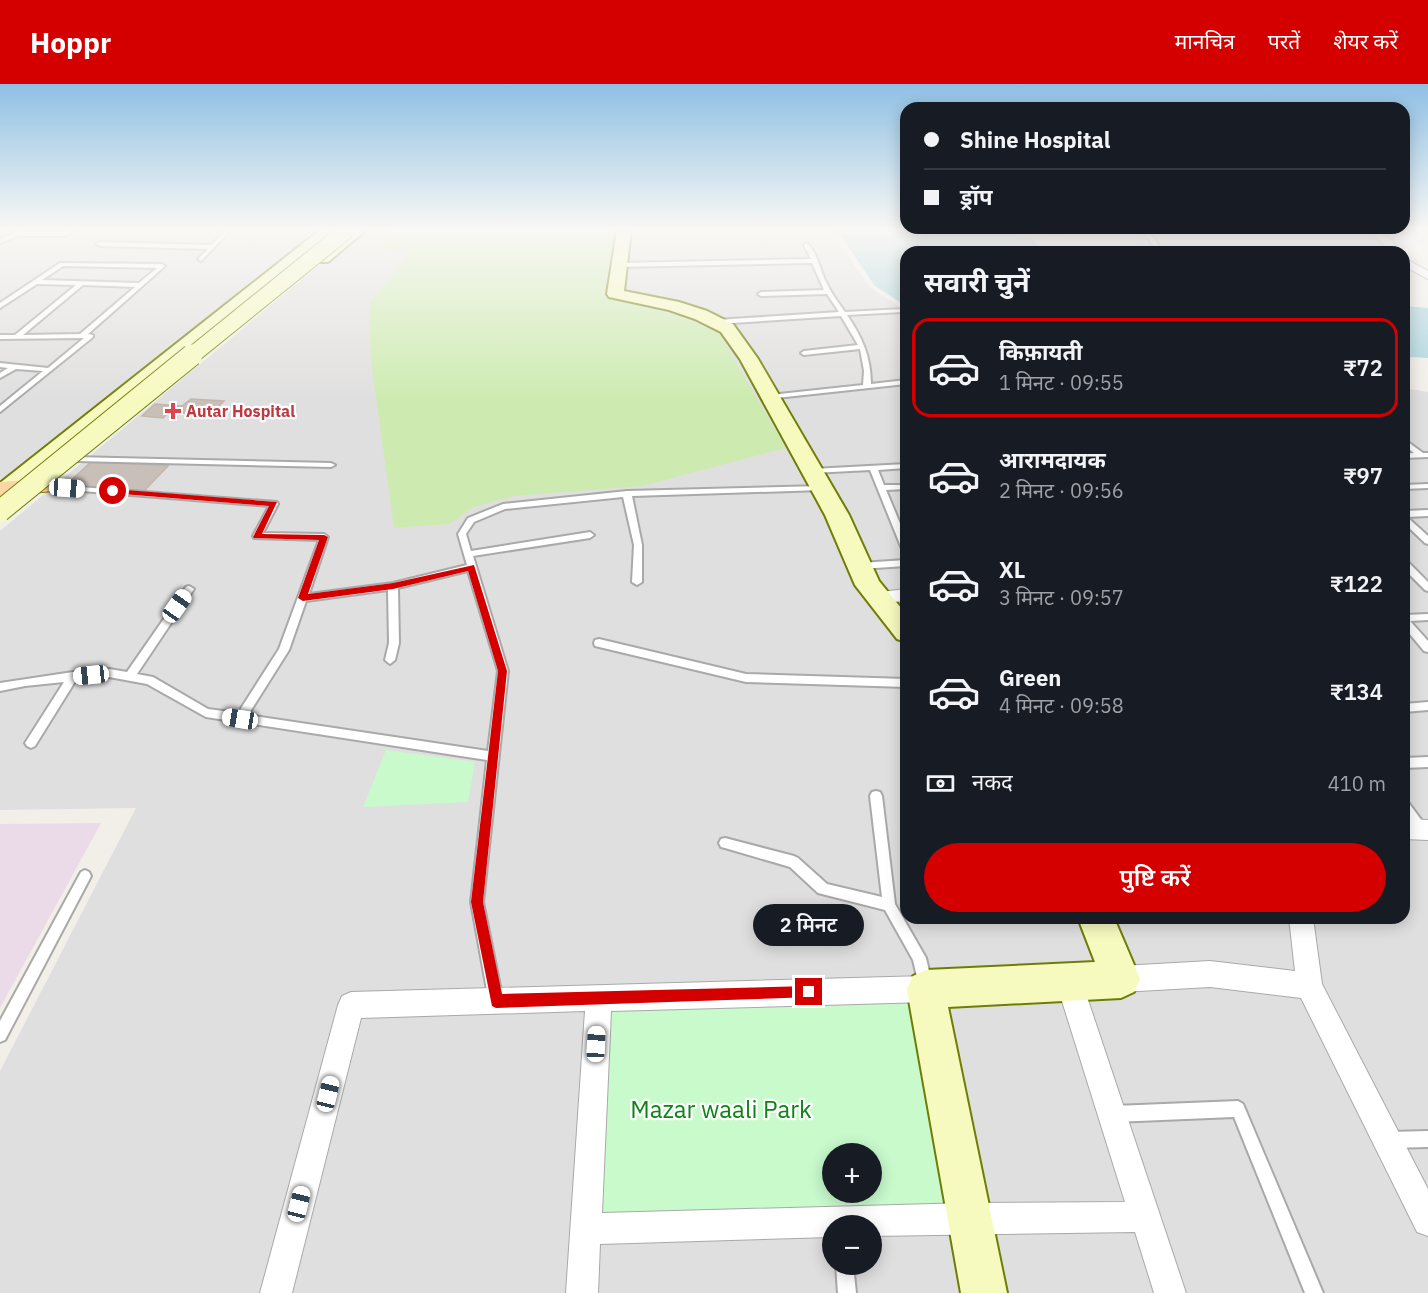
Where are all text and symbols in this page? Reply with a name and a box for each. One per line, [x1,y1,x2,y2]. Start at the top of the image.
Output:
text: Hoppr [30,24,111,61]
text: मानचित्र [1175,27,1235,55]
text: परतें [1268,27,1300,55]
text: शेयर करें [1333,27,1398,55]
text: Shine Hospital [960,125,1111,154]
text: ड्रॉप [960,182,993,211]
text: सवारी चुनें [924,264,1030,299]
text: किफ़ायती [999,337,1083,366]
icon: car [927,341,981,395]
text: ₹72 [1343,353,1383,382]
text: 1 मिनट · 09:55 [999,369,1124,396]
place label: Autar Hospital [186,401,295,421]
marker: Autar Hospital [164,402,182,420]
text: आरामदायक [999,445,1106,474]
icon: car [927,449,981,503]
text: ₹97 [1343,461,1383,490]
route start [99,477,126,504]
text: 2 मिनट · 09:56 [999,477,1124,504]
car [48,478,86,498]
text: XL [999,555,1025,584]
icon: car [927,557,981,611]
text: ₹122 [1330,569,1383,598]
text: 3 मिनट · 09:57 [999,584,1124,611]
car [159,586,195,626]
text: Green [999,663,1061,692]
car [72,664,110,686]
icon: car [927,665,981,719]
text: ₹134 [1330,677,1383,706]
text: 4 मिनट · 09:58 [999,692,1124,719]
car [221,707,259,731]
icon: cash [924,767,957,800]
text: नकद [972,767,1013,796]
text: 410 m [1328,770,1386,797]
button: पुष्टि करें [924,843,1386,912]
callout: 2 मिनट [754,905,864,947]
text: 2 मिनट [780,911,837,938]
route end [795,978,822,1005]
car [586,1026,606,1062]
car [315,1074,341,1114]
park label: Mazar waali Park [630,1093,812,1125]
map controls [822,1143,882,1275]
button: + [822,1143,882,1203]
car [286,1184,312,1224]
button: − [822,1215,882,1275]

